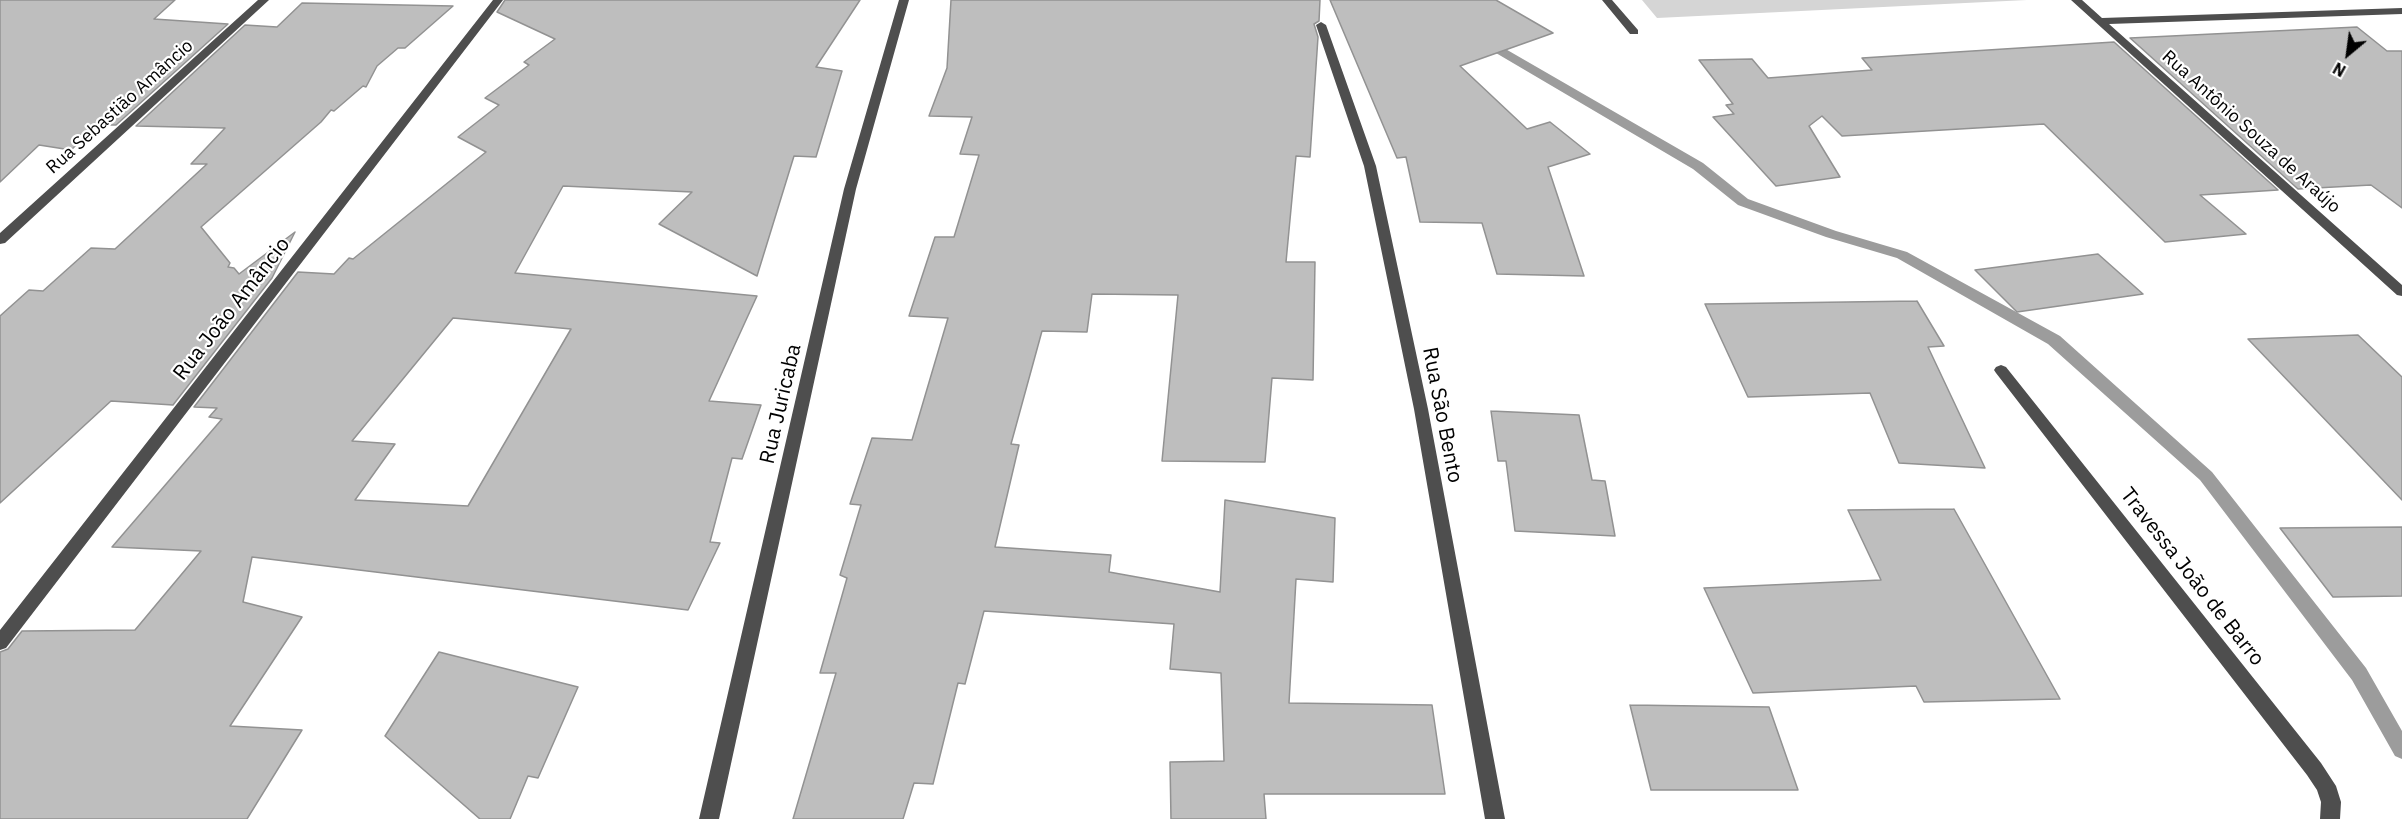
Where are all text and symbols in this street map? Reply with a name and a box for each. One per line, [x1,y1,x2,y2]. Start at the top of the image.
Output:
north arrow [2318,24,2378,84]
street label: Rua Sebastião Amâncio [42,35,198,179]
street label: Rua Antônio Souza de Araújo [2157,46,2345,218]
text: N [2329,58,2349,81]
street label: Rua João Amâncio [168,233,296,385]
street label: Rua Juricaba [755,342,807,466]
street label: Rua São Bento [1416,345,1468,485]
street label: Travessa João de Barro [2115,483,2269,671]

